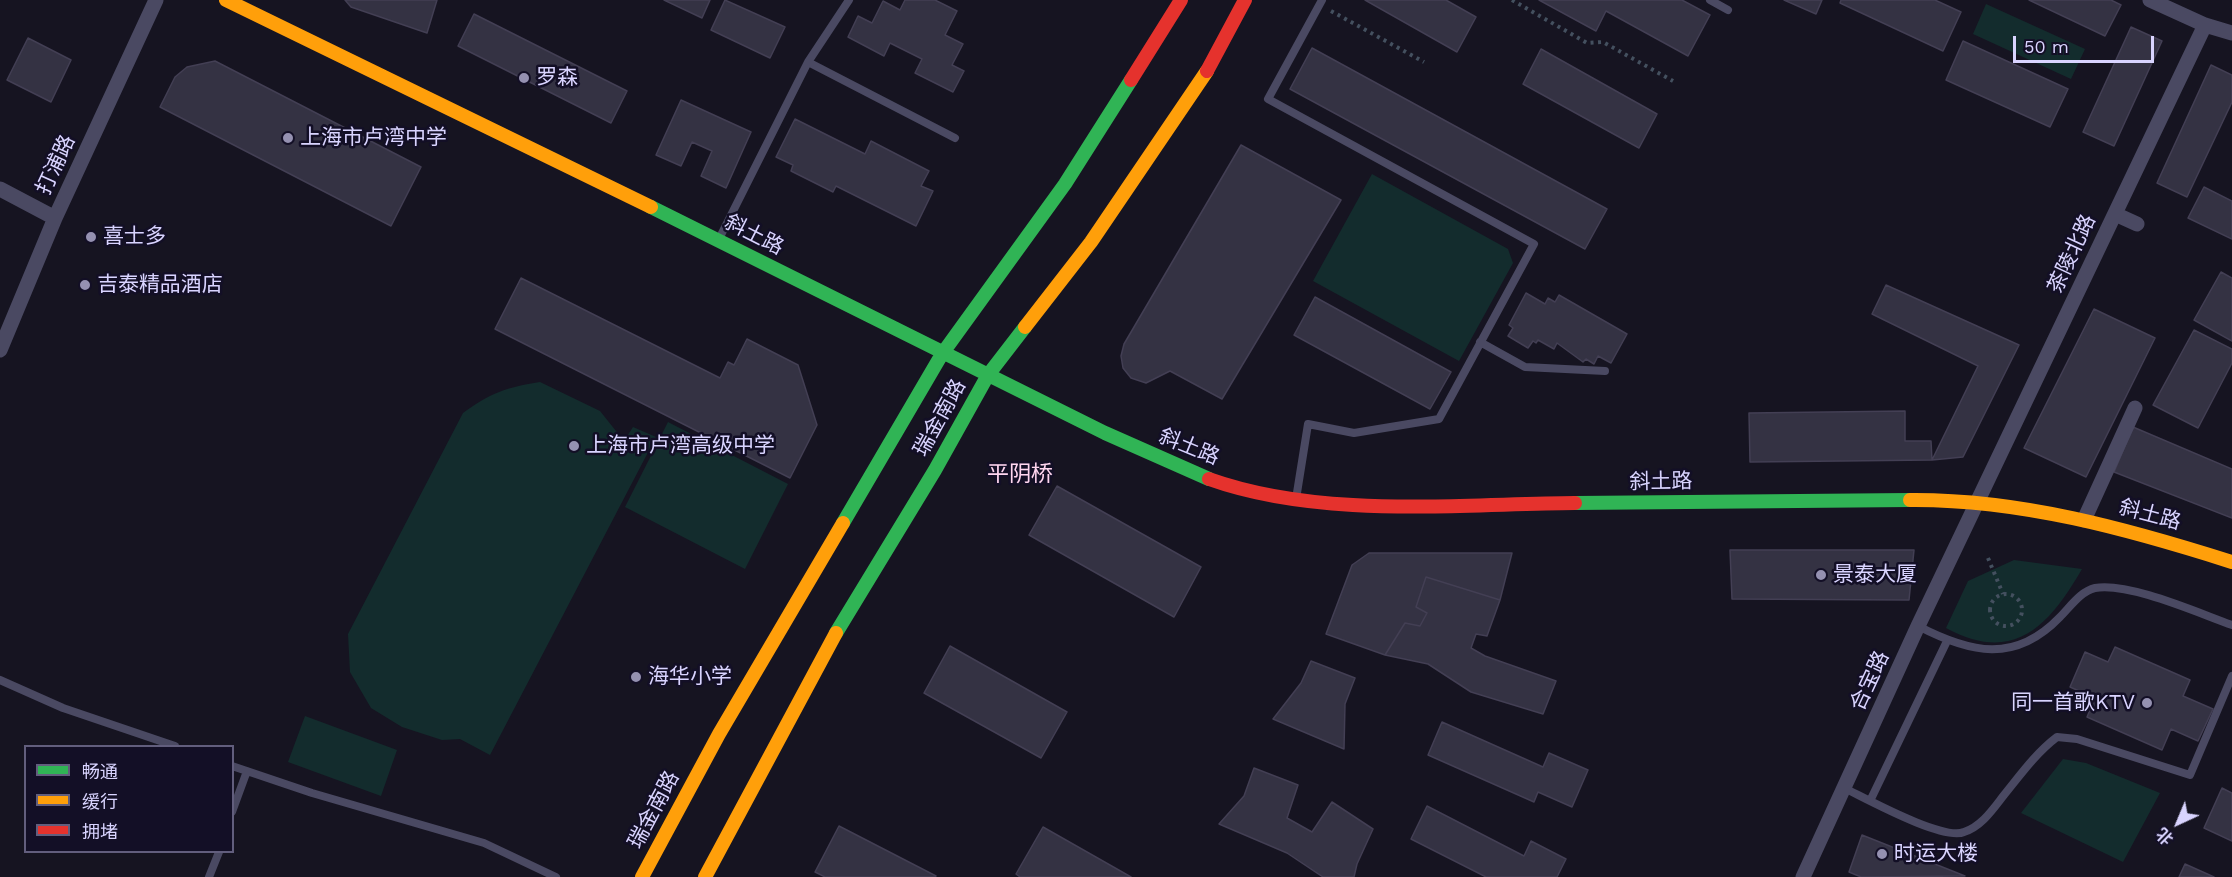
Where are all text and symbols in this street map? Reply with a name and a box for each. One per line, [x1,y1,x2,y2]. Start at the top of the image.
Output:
scale bar [2016,24,2157,62]
text: 50 m [2024,36,2069,57]
place label: 罗森 [536,65,578,91]
marker: 罗森 [517,71,531,85]
place label: 上海市卢湾中学 [300,125,447,151]
street label: 打浦路 [31,131,81,199]
marker: 上海市卢湾中学 [281,131,295,145]
street label: 斜土路 [720,209,788,261]
street label: 茶陵北路 [2043,211,2101,297]
place label: 喜士多 [103,224,166,250]
marker: 喜士多 [84,230,98,244]
place label: 吉泰精品酒店 [97,272,223,298]
marker: 吉泰精品酒店 [78,278,92,292]
street label: 瑞金南路 [909,375,971,461]
street label: 斜土路 [1155,424,1223,470]
place label: 上海市卢湾高级中学 [586,433,775,459]
marker: 上海市卢湾高级中学 [567,439,581,453]
district label: 平阴桥 [987,462,1053,488]
street label: 斜土路 [1629,469,1693,495]
street label: 斜土路 [2116,495,2184,535]
place label: 景泰大厦 [1833,562,1917,588]
marker: 景泰大厦 [1814,568,1828,582]
street label: 合宝路 [1845,647,1895,715]
place label: 海华小学 [648,664,732,690]
marker: 海华小学 [629,670,643,684]
place label: 同一首歌KTV [2011,690,2135,716]
marker: 同一首歌KTV [2140,696,2154,710]
legend [24,745,234,853]
text: 畅通 [82,761,118,782]
street label: 瑞金南路 [623,767,685,853]
text: 缓行 [82,791,118,812]
north arrow [2148,793,2208,853]
text: 拥堵 [82,821,118,842]
text: 北 [2153,824,2178,849]
place label: 时运大楼 [1894,841,1978,867]
marker: 时运大楼 [1875,847,1889,861]

